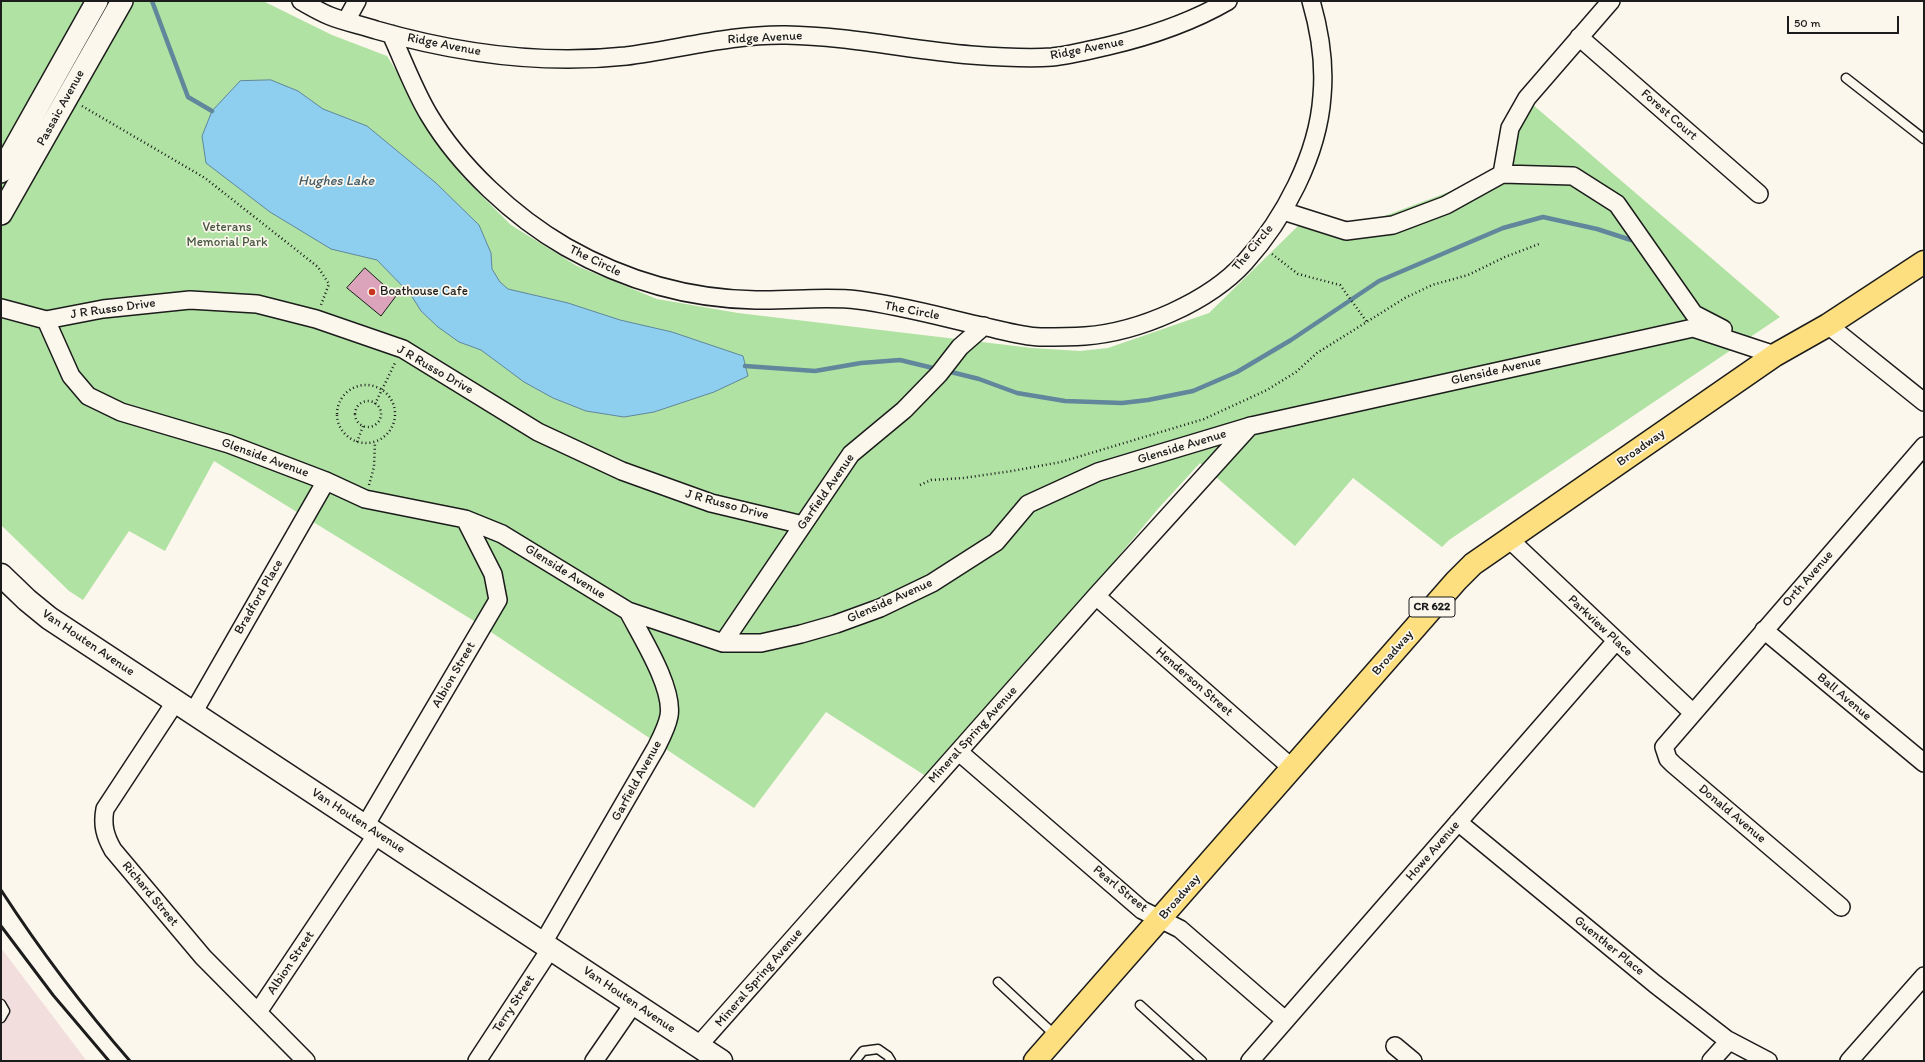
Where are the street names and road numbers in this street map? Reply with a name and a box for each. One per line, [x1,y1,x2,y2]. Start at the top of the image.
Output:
street label: Ridge Avenue [727,28,803,48]
street label: Ridge Avenue [406,30,482,60]
street label: Ridge Avenue [1049,34,1125,64]
street label: Passaic Avenue [34,67,88,149]
street label: Forest Court [1637,86,1701,144]
street label: The Circle [1229,222,1277,274]
street label: The Circle [566,242,624,280]
street label: J R Russo Drive [70,295,156,323]
street label: The Circle [883,298,941,324]
street label: J R Russo Drive [394,342,476,398]
street label: Glenside Avenue [1449,353,1543,389]
street label: Glenside Avenue [1136,426,1228,468]
street label: Broadway [1614,426,1668,470]
street label: Glenside Avenue [219,435,311,481]
street label: Garfield Avenue [794,451,858,533]
street label: J R Russo Drive [684,486,770,524]
street label: Glenside Avenue [522,541,608,603]
street label: Orth Avenue [1779,547,1837,611]
street label: Bradford Place [231,557,287,637]
street label: Glenside Avenue [845,575,935,627]
street label: Parkview Place [1564,592,1636,660]
road number: CR 622 [1409,597,1455,617]
street label: Van Houten Avenue [39,606,137,680]
street label: Broadway [1369,627,1417,679]
street label: Albion Street [429,639,479,711]
street label: Henderson Street [1152,644,1236,720]
street label: Ball Avenue [1814,670,1874,724]
street label: Mineral Spring Avenue [925,683,1021,787]
street label: Garfield Avenue [608,738,666,824]
street label: Donald Avenue [1695,781,1769,847]
street label: Van Houten Avenue [308,785,408,857]
street label: Howe Avenue [1403,818,1463,884]
street label: Richard Street [118,858,182,930]
street label: Pearl Street [1090,862,1150,916]
street label: Broadway [1156,871,1204,923]
street label: Guenther Place [1571,913,1647,979]
street label: Mineral Spring Avenue [712,926,806,1030]
street label: Albion Street [264,928,318,998]
street label: Van Houten Avenue [580,963,678,1037]
street label: Terry Street [490,972,538,1036]

